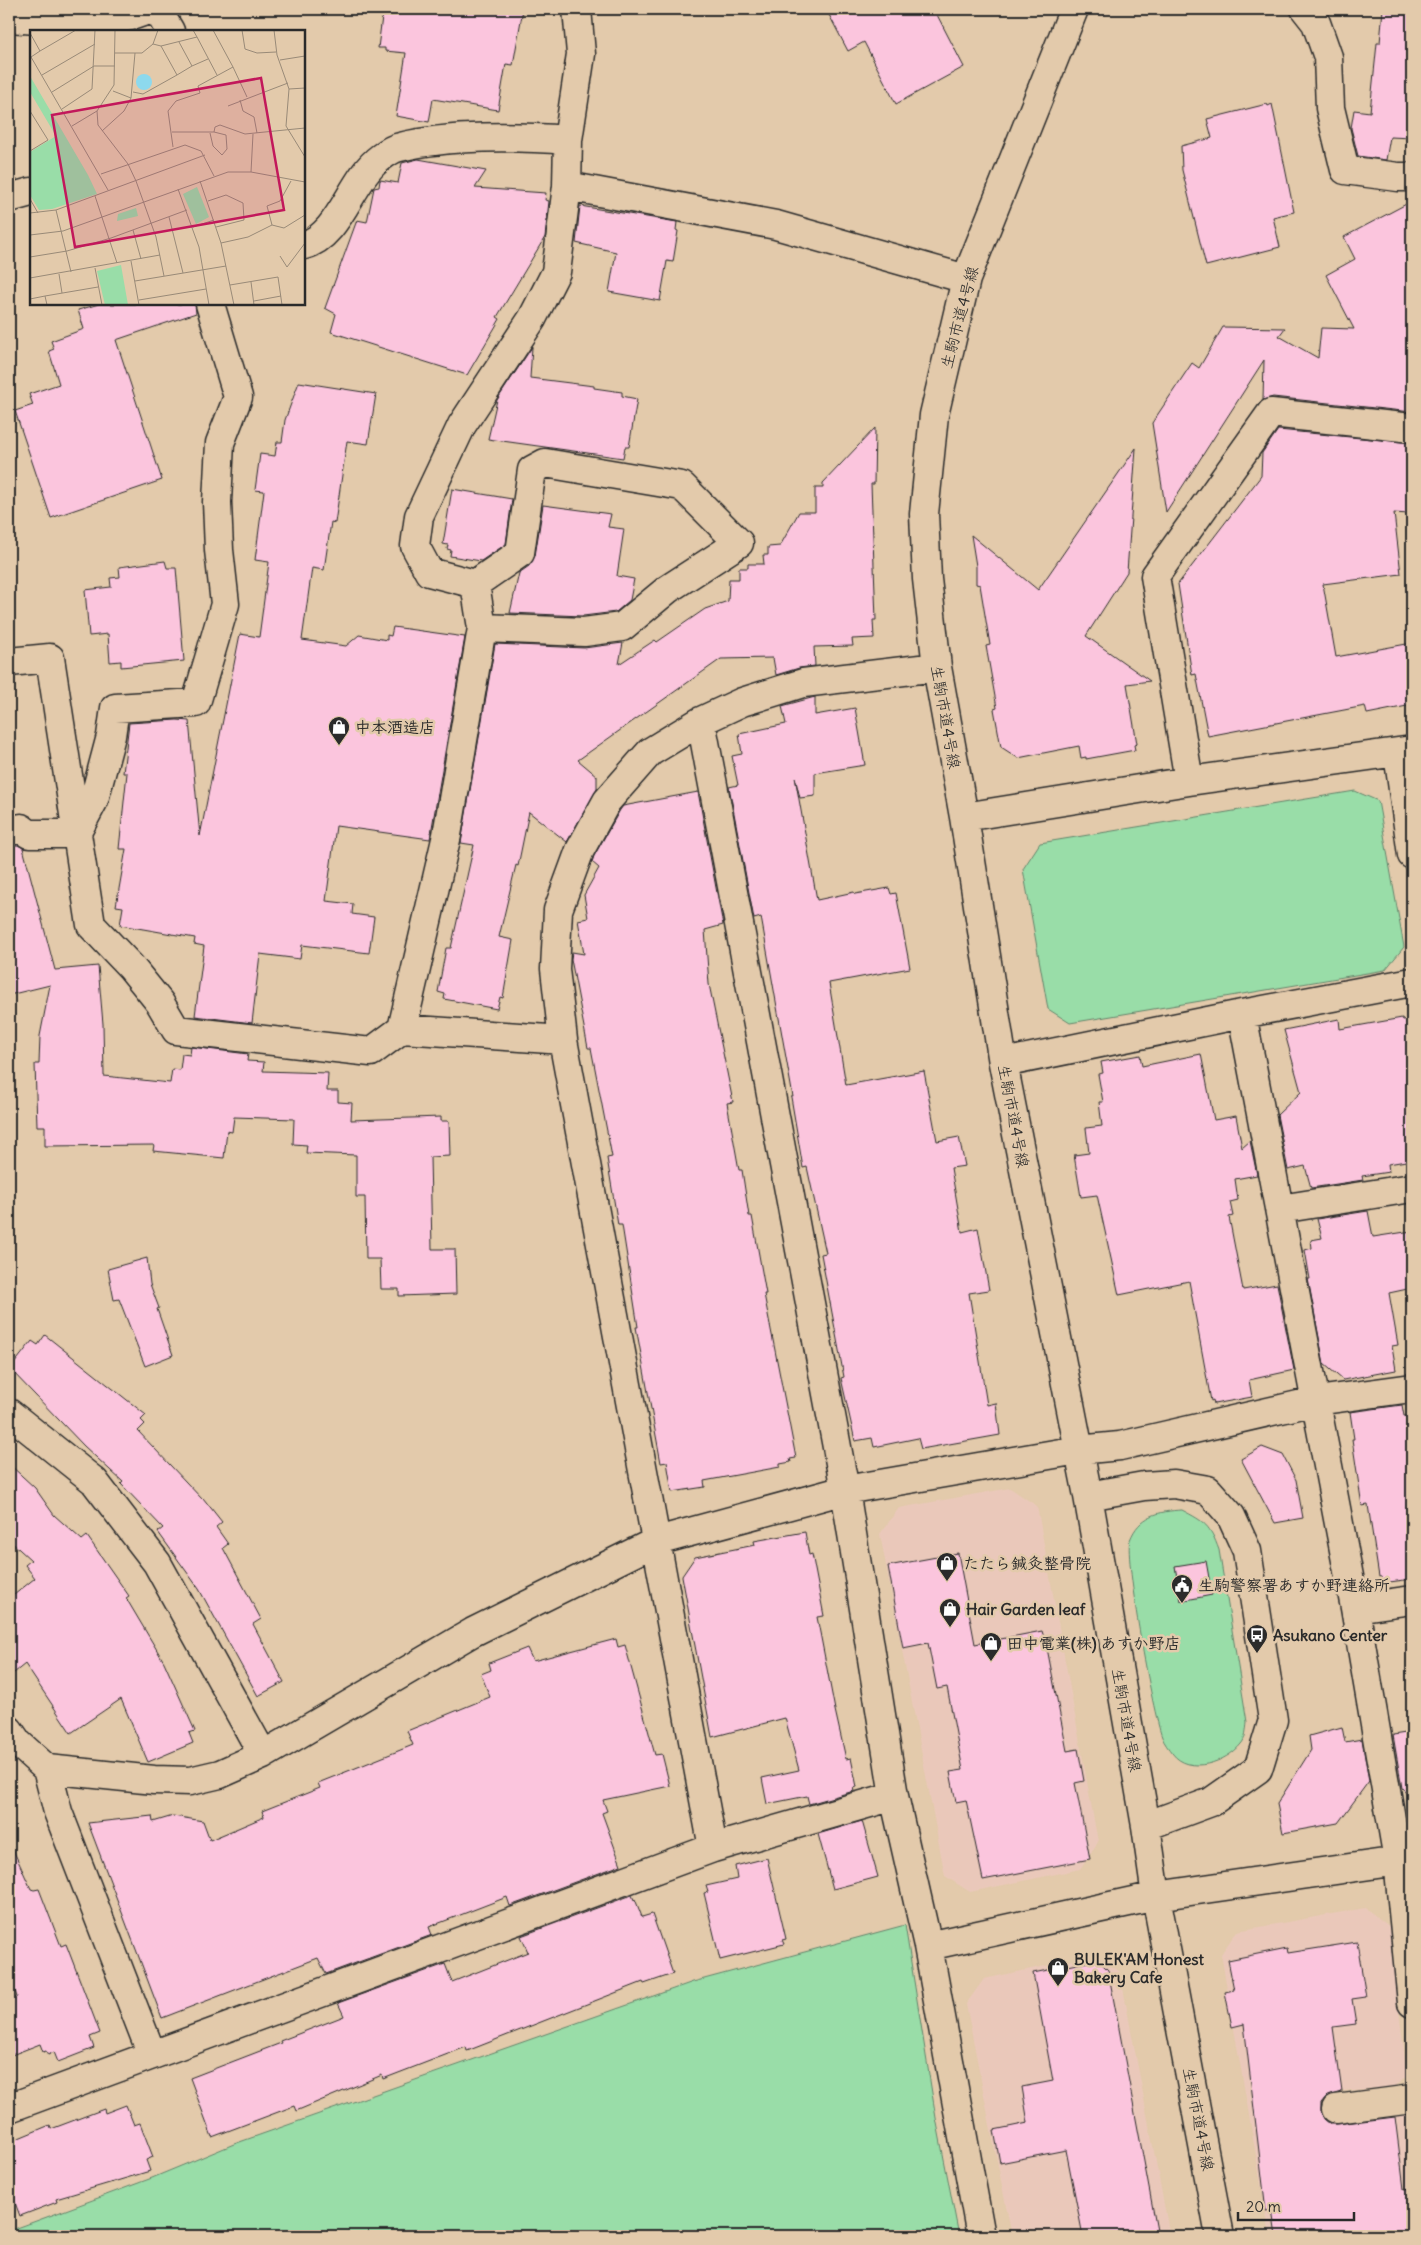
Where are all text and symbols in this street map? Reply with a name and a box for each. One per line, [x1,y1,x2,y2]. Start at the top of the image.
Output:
inset map [30,30,305,305]
street label: 生駒市道4号線 [936,264,982,370]
street label: 生駒市道4号線 [927,663,965,771]
shop icon: 中本酒造店 [327,715,351,746]
place label: 中本酒造店 [355,717,435,737]
street label: 生駒市道4号線 [994,1062,1034,1170]
shop icon: たたら鍼灸整骨院 [935,1551,959,1582]
place label: たたら鍼灸整骨院 [963,1553,1091,1573]
public building icon: 生駒警察署あすか野連絡所 [1170,1573,1194,1604]
place label: 生駒警察署あすか野連絡所 [1198,1575,1390,1595]
shop icon: Hair Garden leaf [938,1597,962,1628]
place label: Hair Garden leaf [966,1599,1086,1619]
bus stop icon: Asukano Center [1245,1623,1269,1654]
place label: Asukano Center [1273,1625,1388,1645]
shop icon: 田中電業(株) あすか野店 [979,1631,1003,1662]
place label: 田中電業(株) あすか野店 [1007,1633,1181,1654]
street label: 生駒市道4号線 [1108,1666,1146,1774]
place label: BULEK'AM Honest Bakery Cafe [1074,1949,1205,1988]
shop icon: BULEK'AM Honest Bakery Cafe [1046,1956,1070,1987]
street label: 生駒市道4号線 [1179,2065,1219,2173]
scale bar [1238,2190,1355,2222]
text: 20 m [1246,2197,1281,2216]

